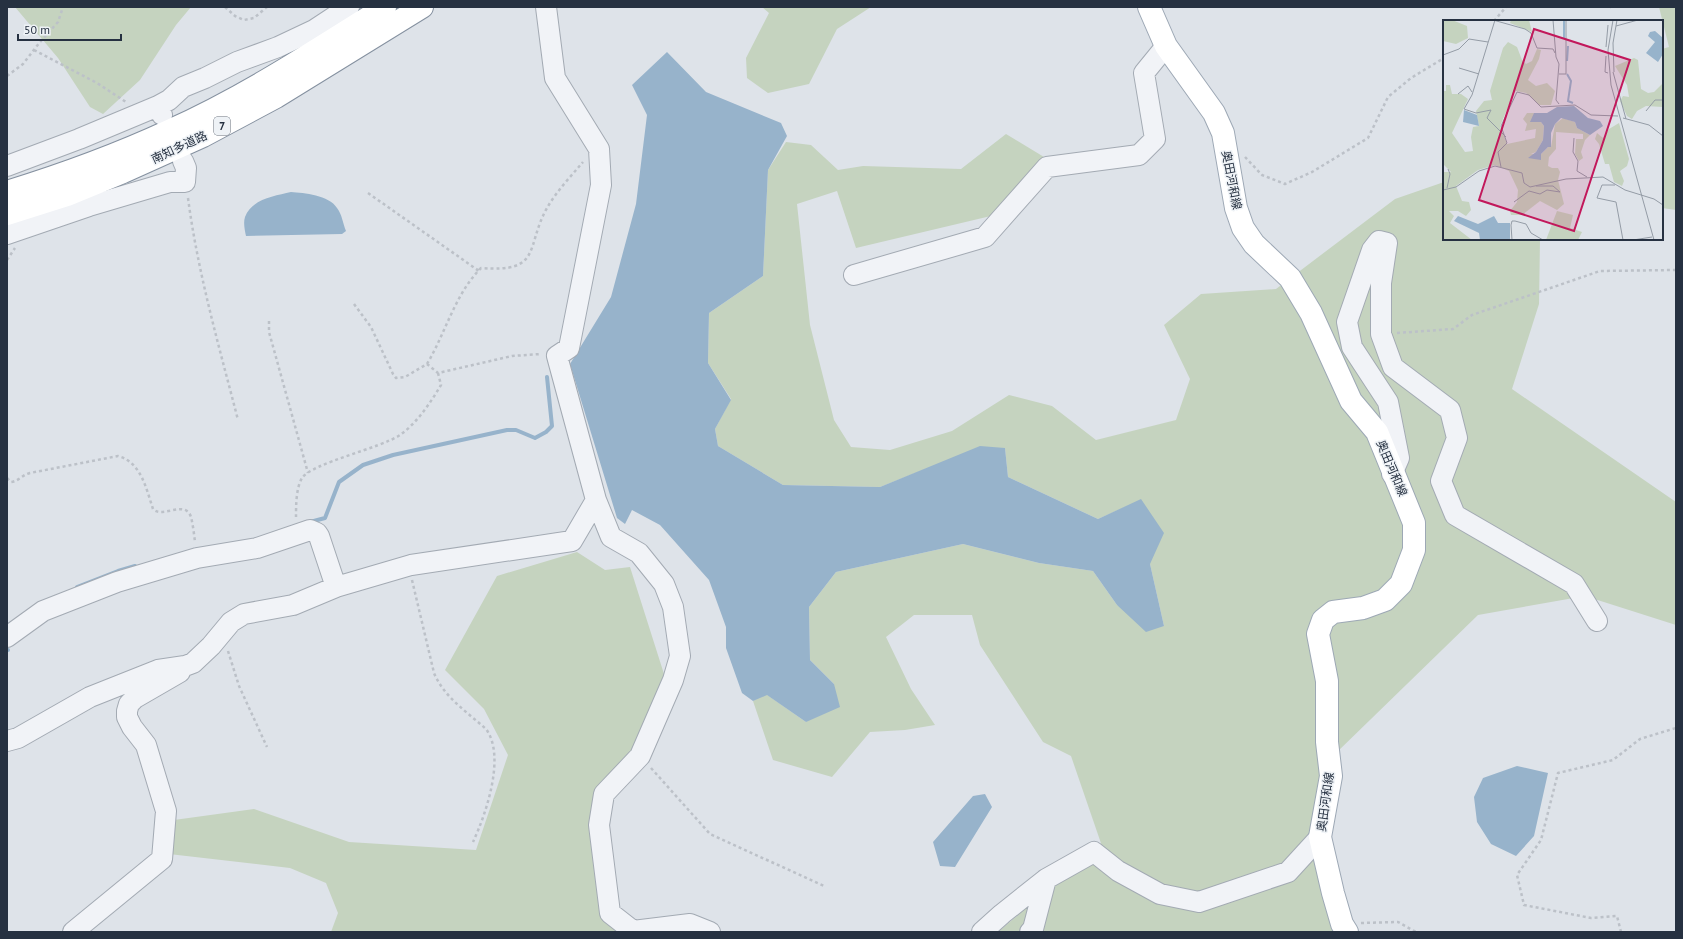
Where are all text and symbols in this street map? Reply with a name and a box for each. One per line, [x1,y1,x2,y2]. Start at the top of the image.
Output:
scale bar [18,16,121,42]
inset map [1443,20,1663,240]
text: 50 m [24,22,50,37]
road number: 7 [214,117,230,135]
street label: 南知多道路 [149,128,209,166]
street label: 奥田河和線 [1219,149,1245,211]
street label: 奥田河和線 [1373,437,1411,499]
street label: 奥田河和線 [1313,771,1337,833]

